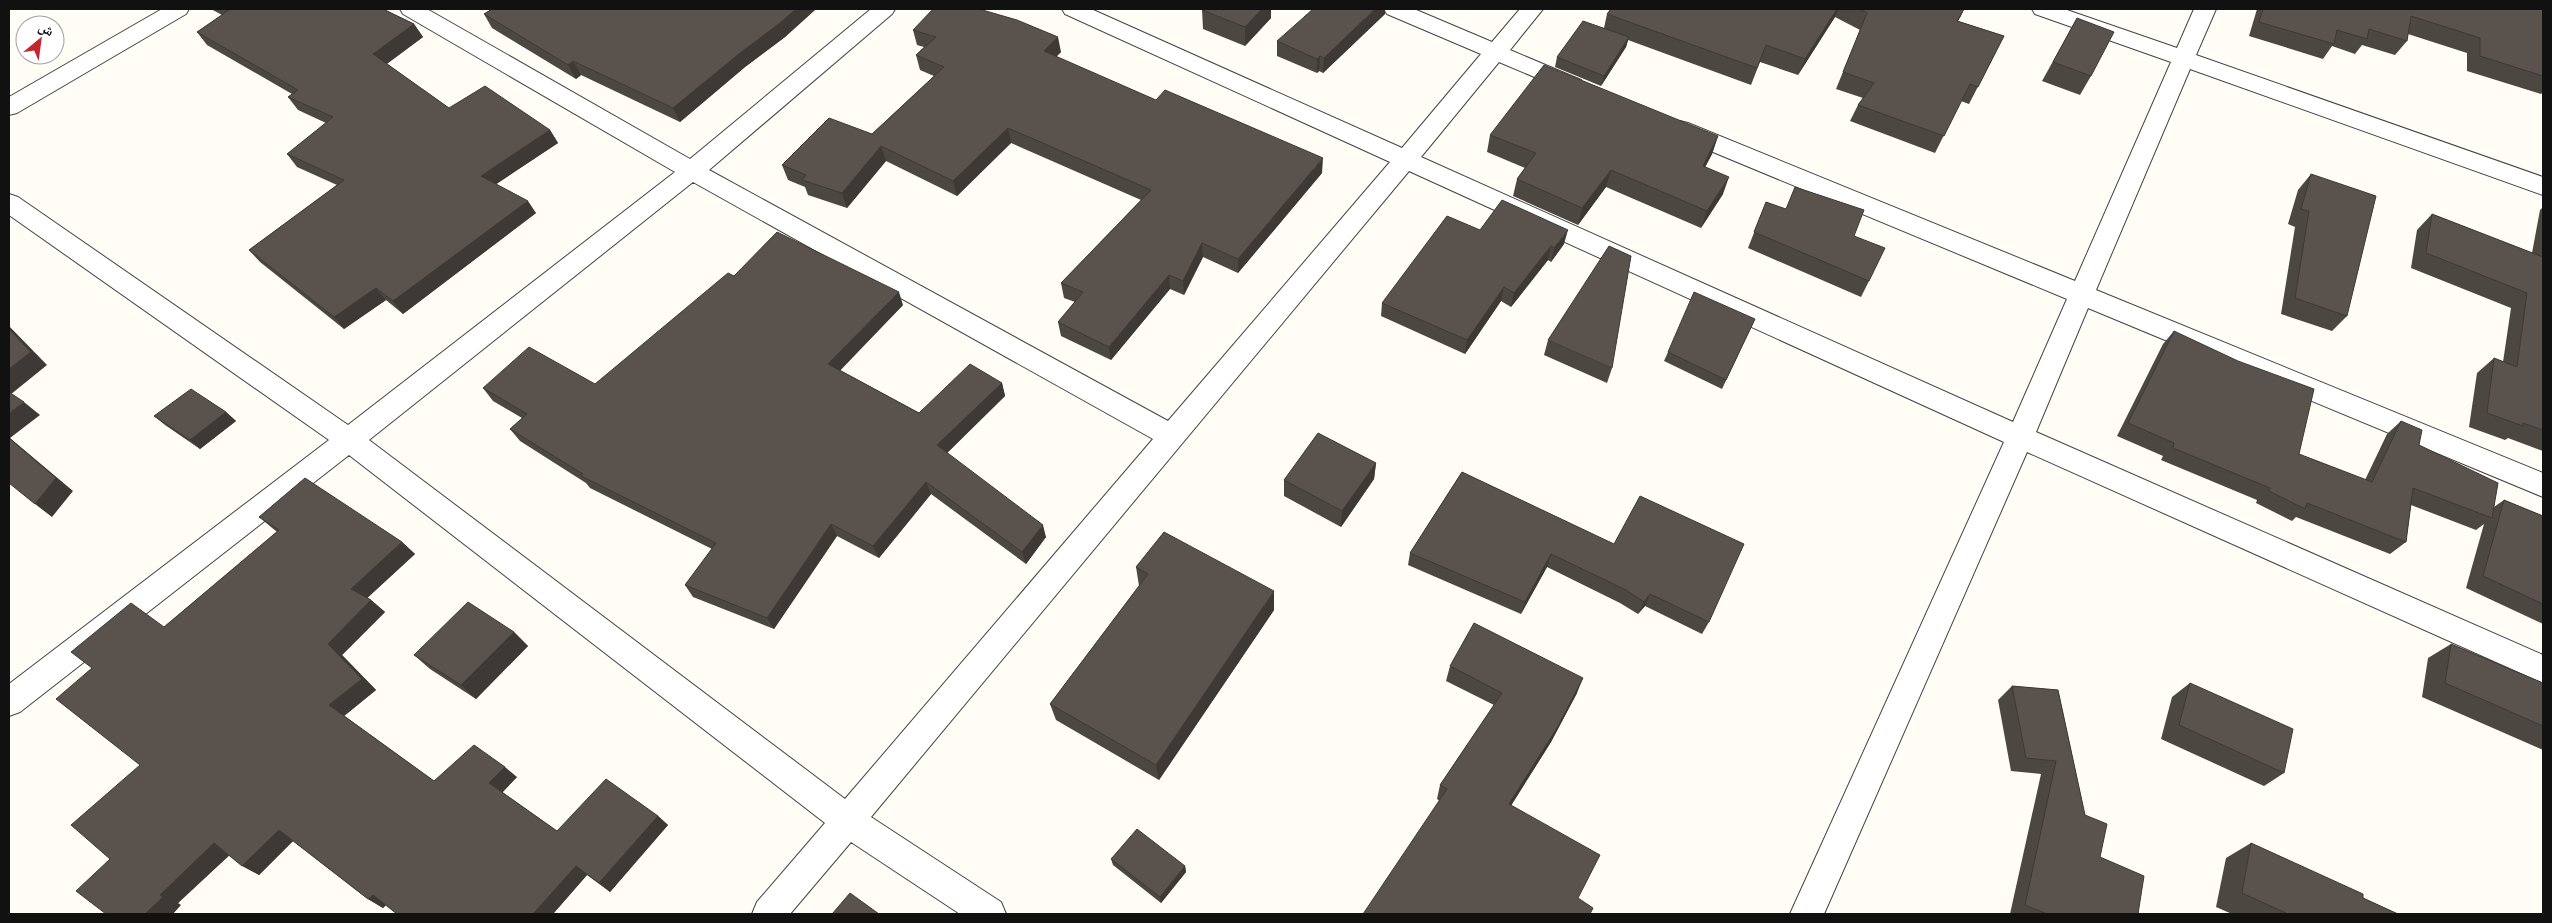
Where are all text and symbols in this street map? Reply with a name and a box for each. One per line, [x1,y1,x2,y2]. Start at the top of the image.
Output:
north arrow [15,15,65,65]
text: ش [35,16,58,40]

